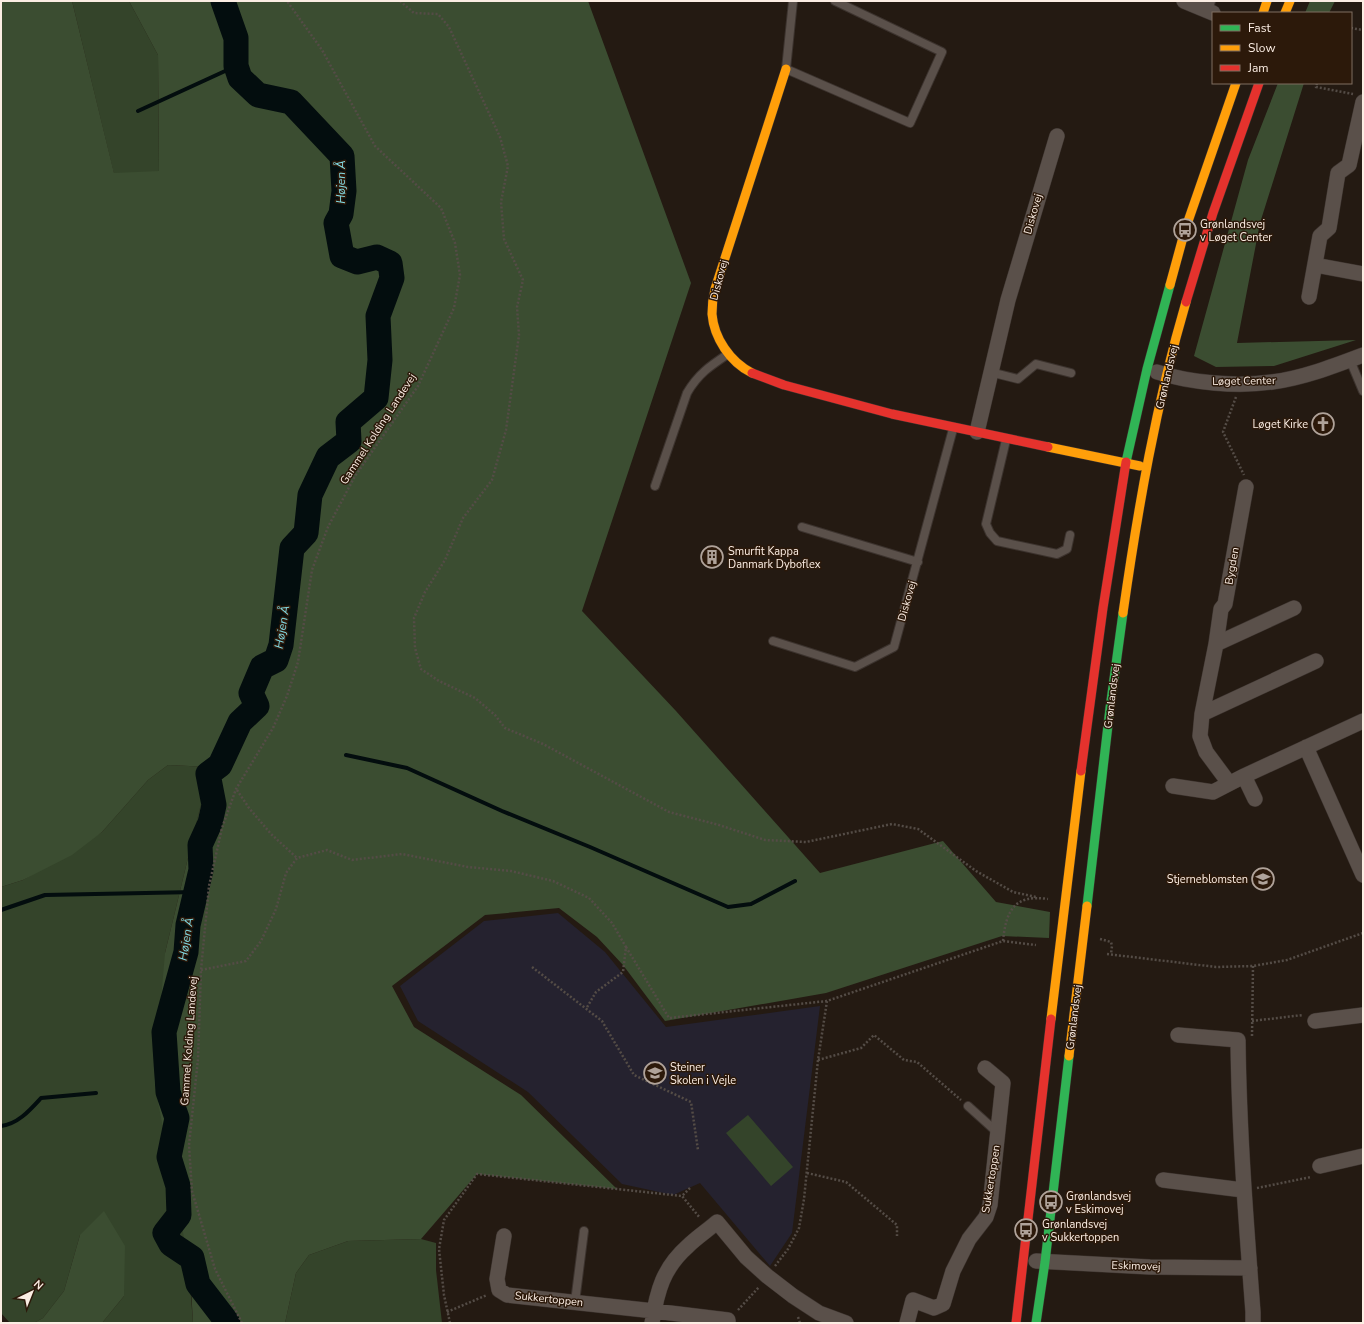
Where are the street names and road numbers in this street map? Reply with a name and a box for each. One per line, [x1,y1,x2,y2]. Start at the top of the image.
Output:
street label: Diskovej [1020,192,1046,236]
street label: Diskovej [706,258,732,302]
street label: Grønlandsvej [1152,344,1182,410]
street label: Gammel Kolding Landevej [336,371,420,487]
street label: Løget Center [1212,373,1276,389]
street label: Bygden [1221,546,1243,586]
street label: Diskovej [894,579,920,623]
street label: Grønlandsvej [1101,663,1123,729]
street label: Gammel Kolding Landevej [177,976,201,1106]
street label: Grønlandsvej [1063,984,1085,1050]
street label: Sukkertoppen [978,1144,1004,1214]
street label: Eskimovej [1111,1258,1161,1274]
street label: Sukkertoppen [514,1288,584,1310]

